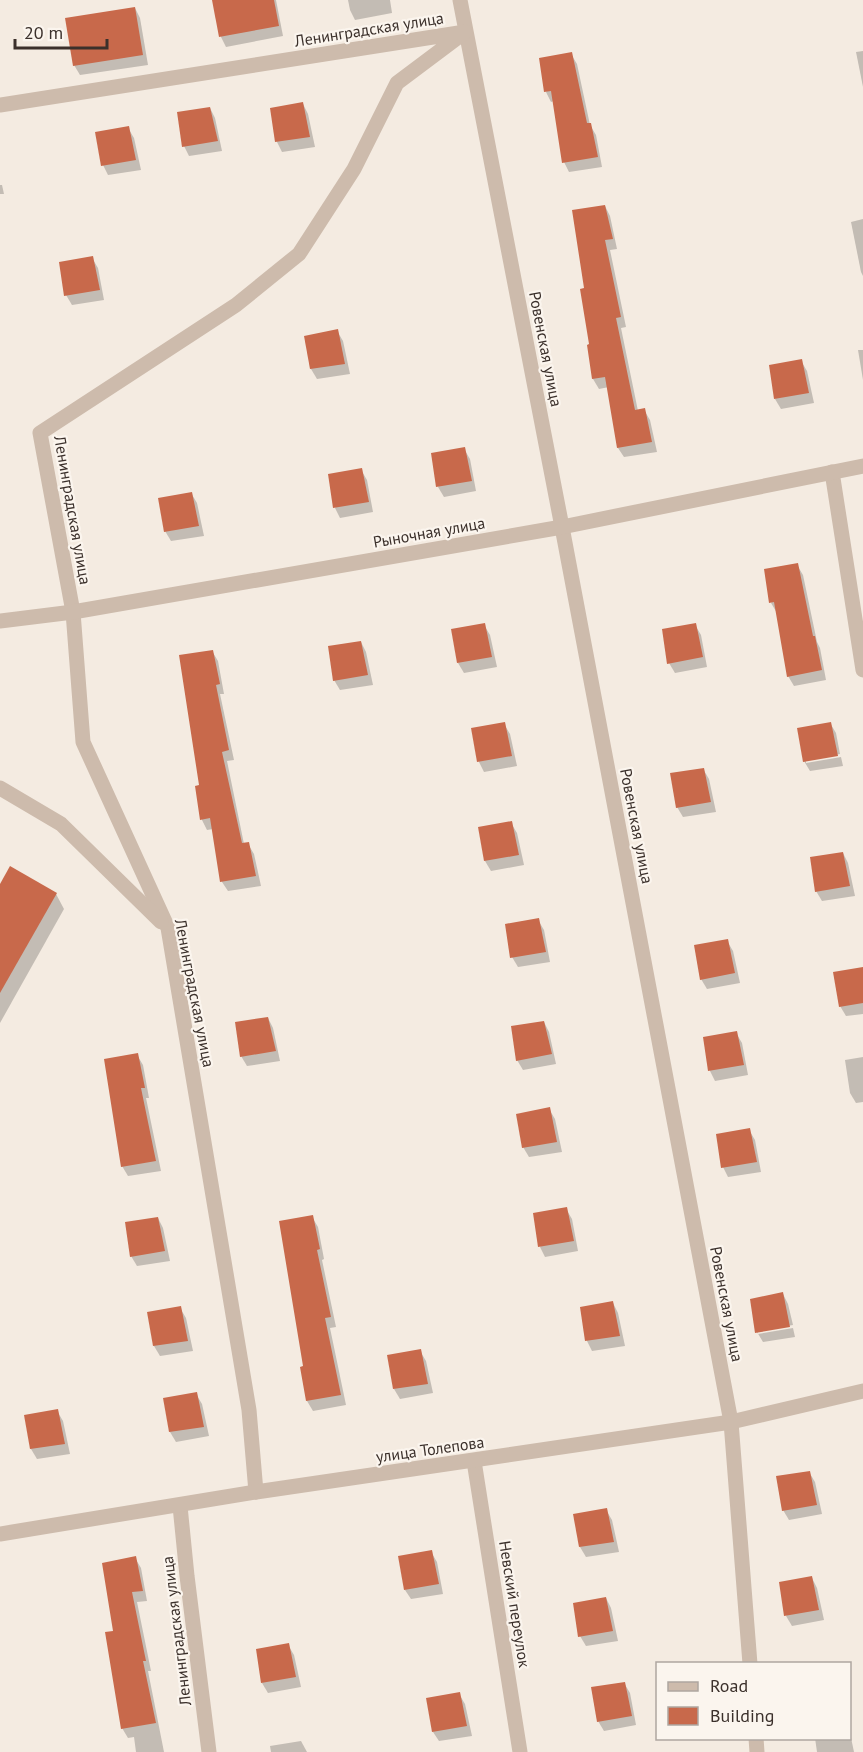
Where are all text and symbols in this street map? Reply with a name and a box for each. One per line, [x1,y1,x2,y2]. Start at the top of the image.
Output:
street label: Ленинградская улица [292,7,445,51]
scale bar [15,12,106,50]
text: 20 m [24,21,63,44]
street label: Ровенская улица [525,290,567,408]
street label: Ленинградская улица [50,433,96,586]
street label: Рыночная улица [372,512,486,552]
street label: Ровенская улица [616,767,658,885]
street label: Ленинградская улица [171,916,219,1069]
street label: Ровенская улица [706,1245,748,1363]
street label: улица Толепова [375,1432,485,1466]
street label: Невский переулок [495,1539,535,1669]
street label: Ленинградская улица [157,1555,195,1708]
legend [656,1662,851,1740]
text: Road [710,1674,748,1697]
text: Building [710,1704,774,1727]

